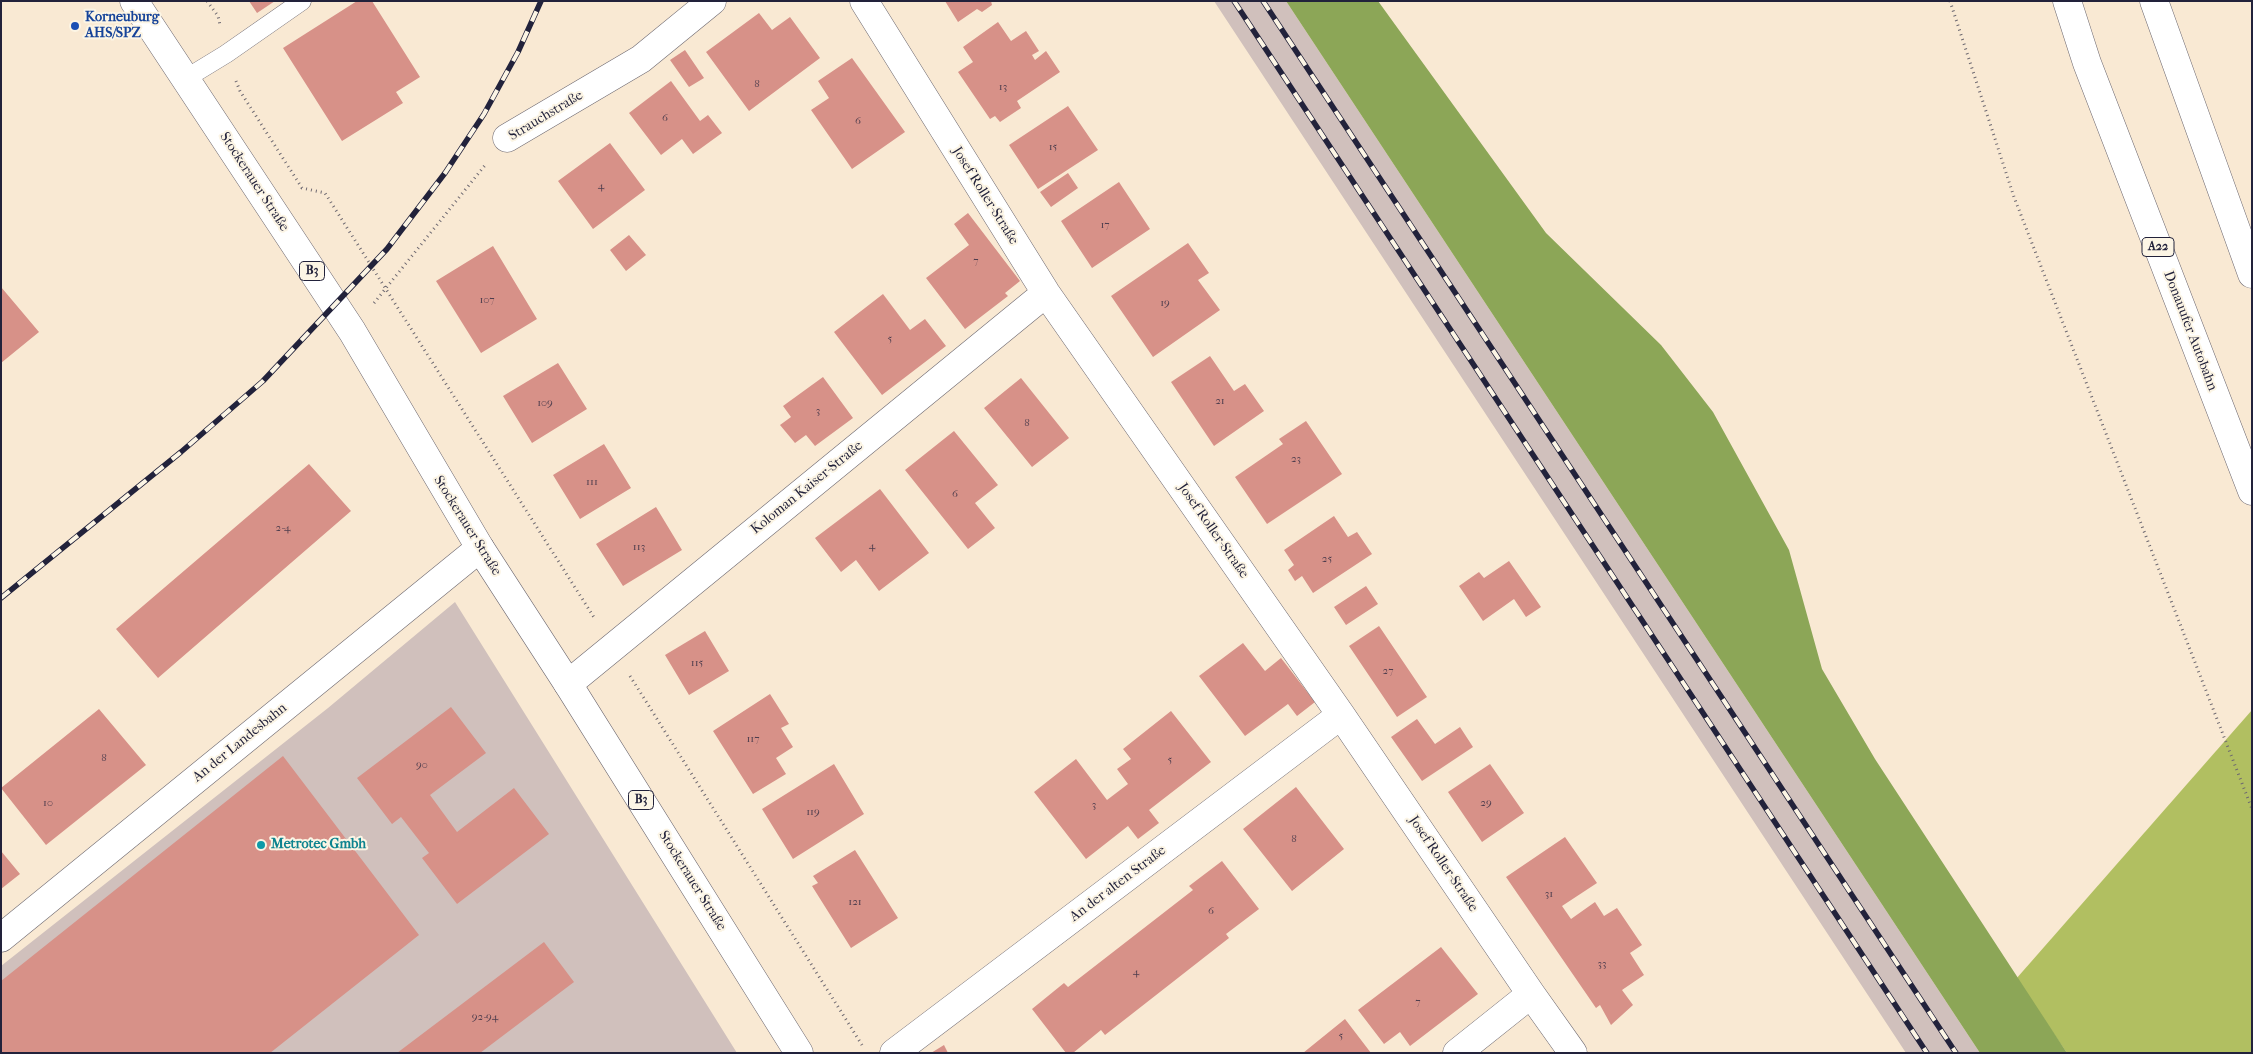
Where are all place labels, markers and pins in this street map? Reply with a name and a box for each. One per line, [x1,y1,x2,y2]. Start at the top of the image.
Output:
place label: Korneuburg AHS/SPZ [85,10,159,42]
marker: Korneuburg AHS/SPZ [69,20,81,32]
place label: Metrotec Gmbh [271,837,366,853]
marker: Metrotec Gmbh [255,839,267,851]

